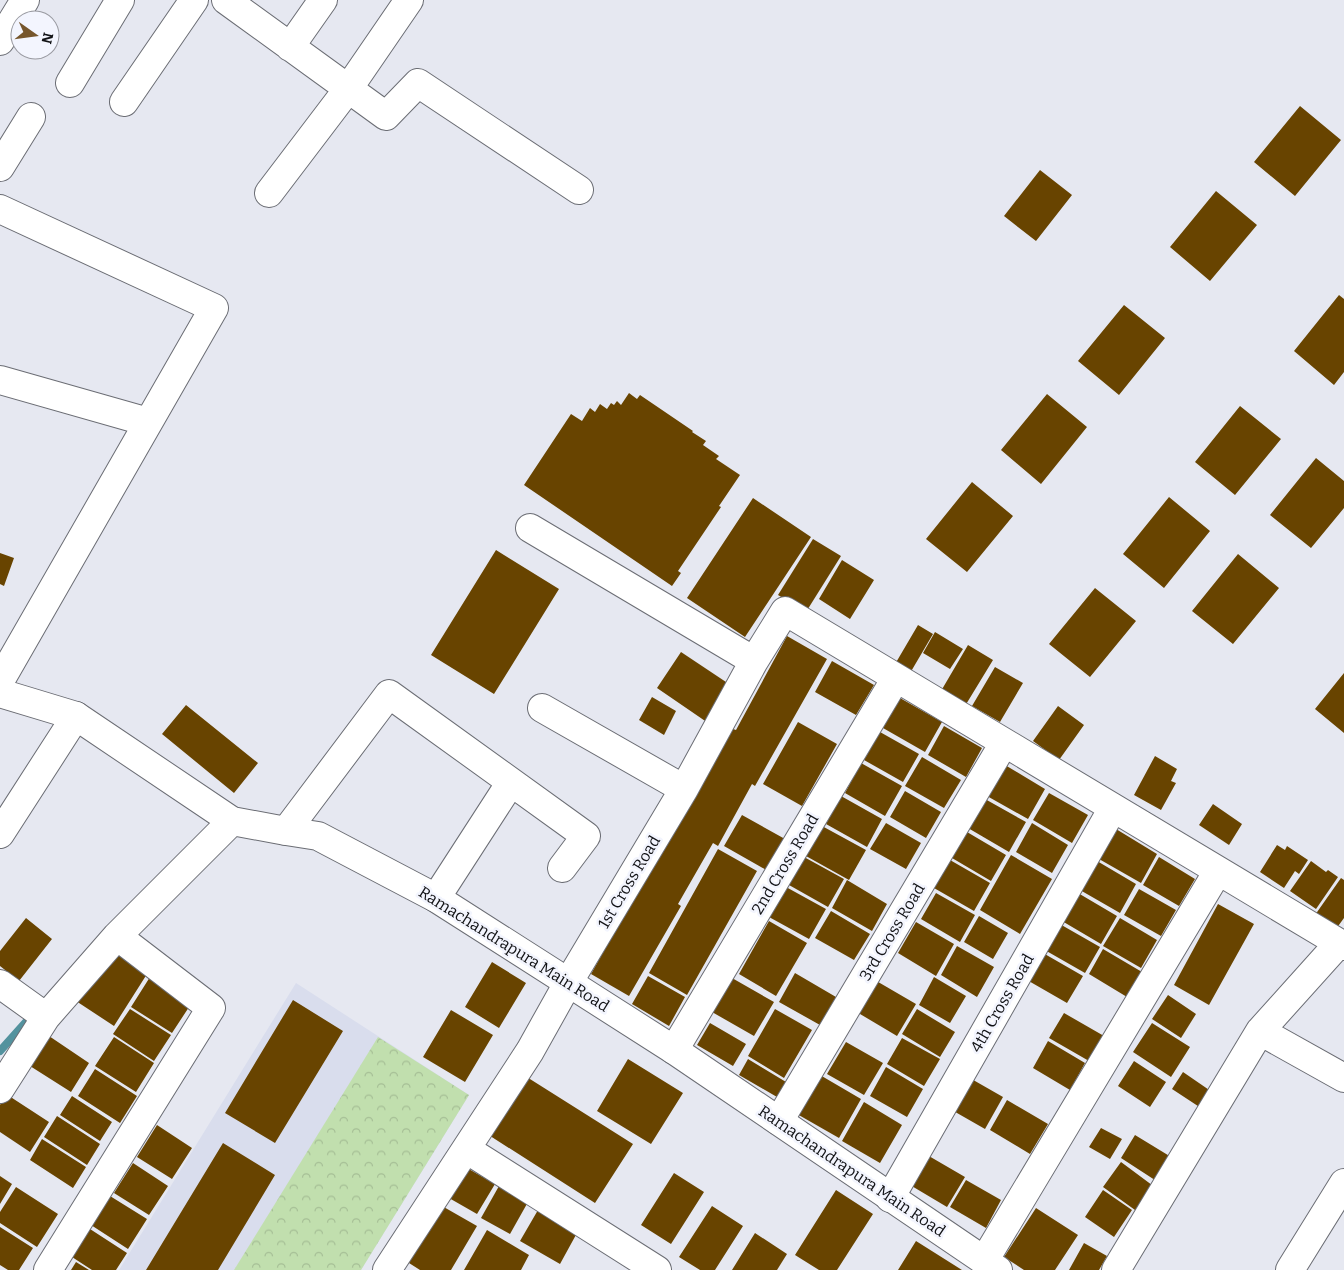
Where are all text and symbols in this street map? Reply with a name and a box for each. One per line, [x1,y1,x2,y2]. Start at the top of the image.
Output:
north arrow [10,10,60,60]
text: N [38,31,57,46]
street label: 2nd Cross Road [748,810,823,917]
street label: 1st Cross Road [594,832,664,932]
street label: 3rd Cross Road [856,880,929,984]
street label: Ramachandrapura Main Road [415,882,613,1016]
street label: 4th Cross Road [966,950,1038,1055]
street label: Ramachandrapura Main Road [755,1101,949,1241]

